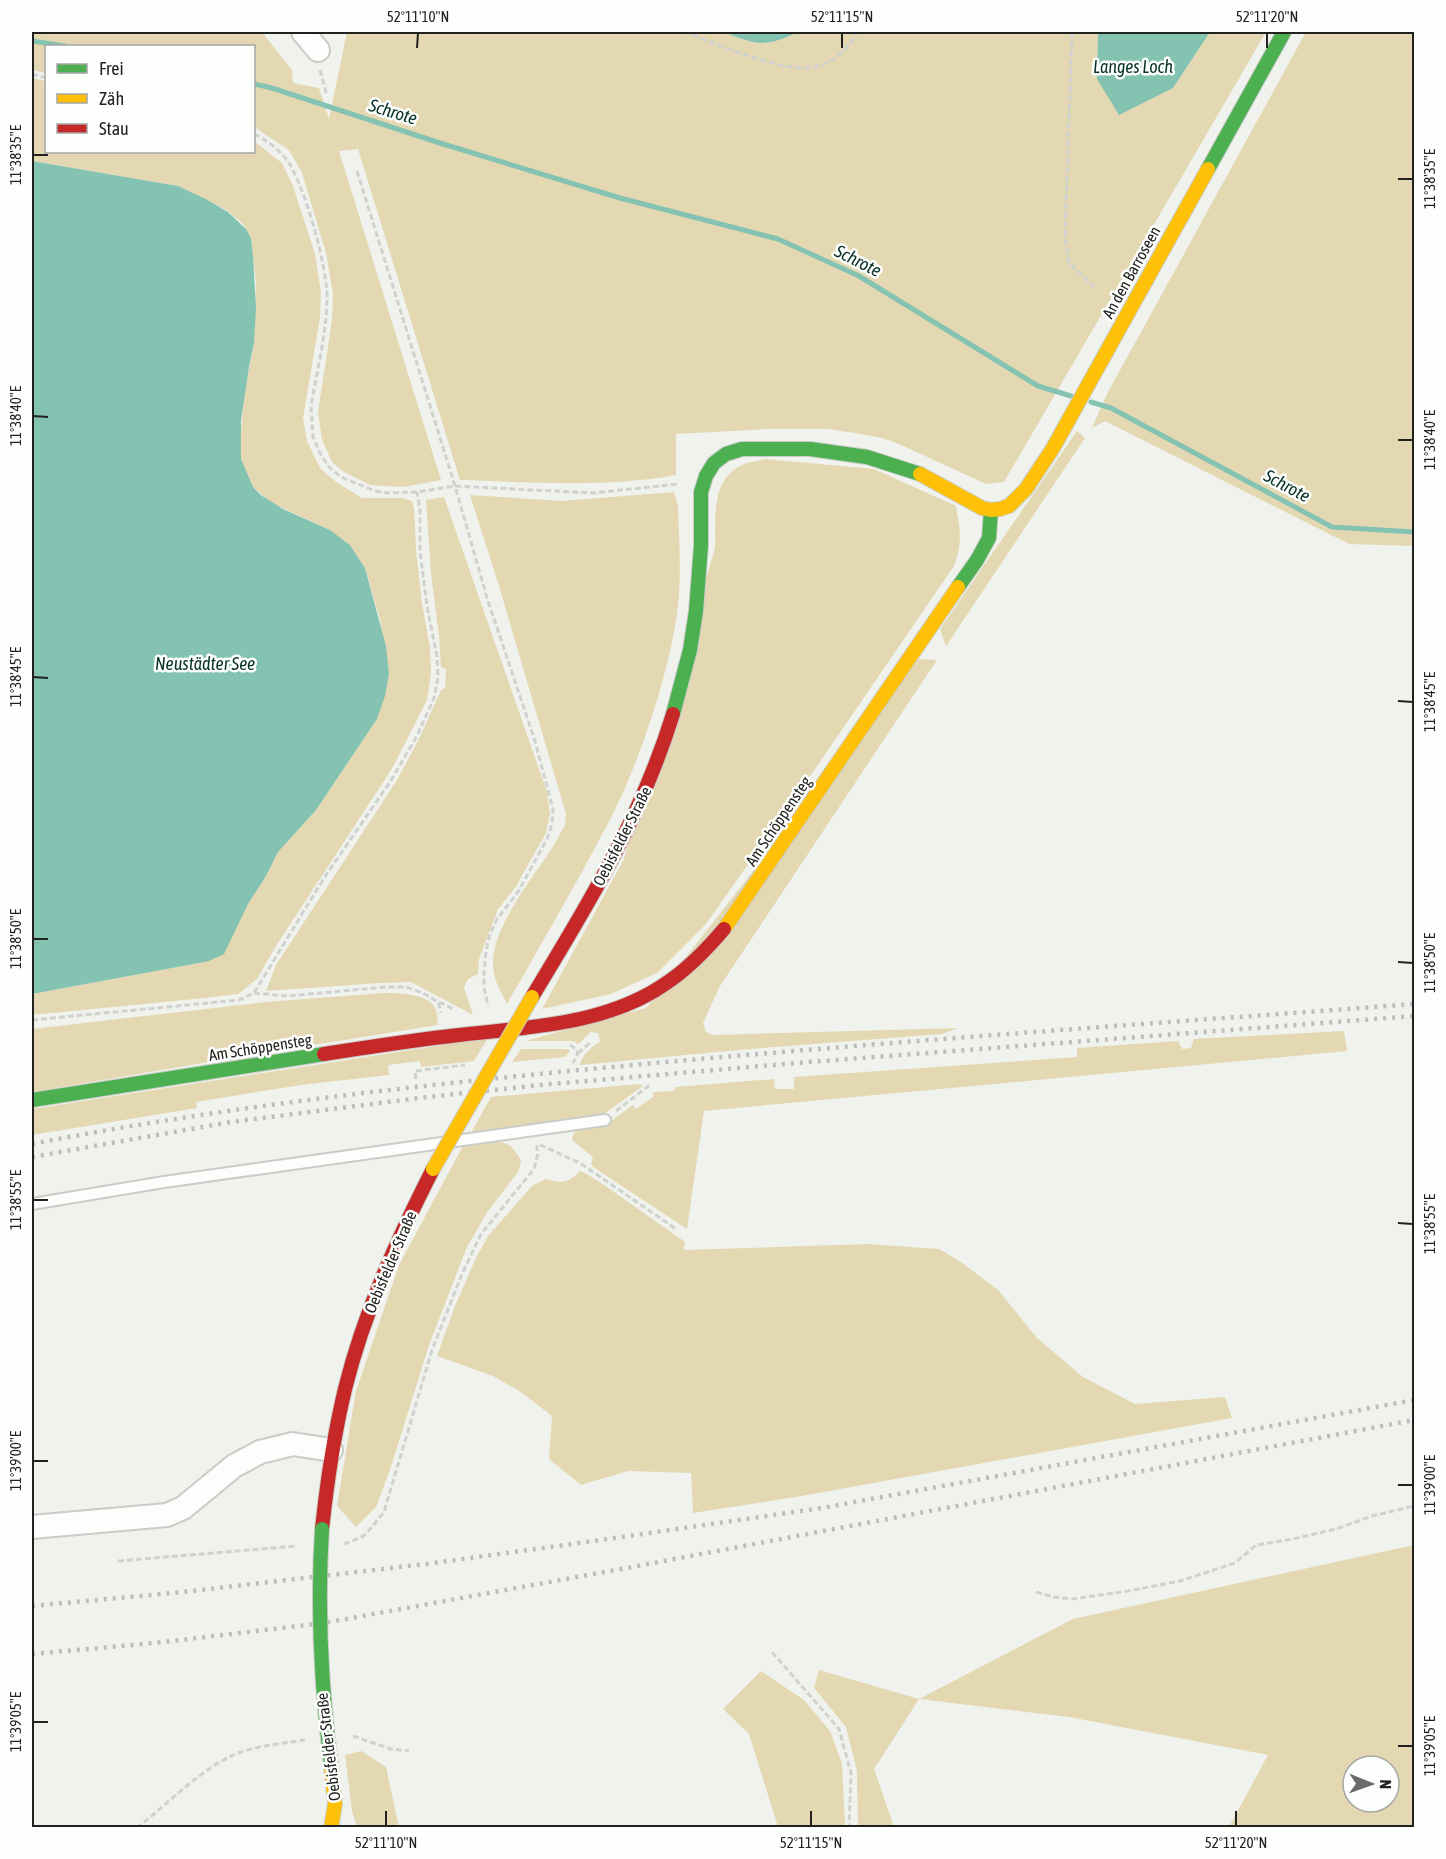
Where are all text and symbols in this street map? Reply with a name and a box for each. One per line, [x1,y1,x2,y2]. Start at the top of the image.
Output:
text: 52°11'10"N [387,8,449,25]
text: 52°11'15"N [811,8,873,25]
text: 52°11'20"N [1236,8,1298,25]
legend [45,45,255,153]
water label: Langes Loch [1093,56,1173,77]
text: Frei [99,58,124,79]
text: Zäh [99,88,124,109]
water label: Schrote [366,94,420,129]
text: Stau [99,118,129,139]
text: 11°38'35"E [7,124,24,185]
text: 11°38'35"E [1421,148,1438,209]
street label: An den Barroseen [1098,223,1164,321]
water label: Schrote [831,240,885,281]
text: 11°38'40"E [7,385,24,446]
text: 11°38'40"E [1421,409,1438,470]
water label: Schrote [1260,464,1314,506]
text: 11°38'45"E [7,646,24,707]
water label: Neustädter See [155,653,255,674]
text: 11°38'45"E [1421,671,1438,732]
street label: Am Schöppensteg [741,773,815,870]
street label: Oebisfelder Straße [589,783,655,889]
text: 11°38'50"E [7,908,24,969]
text: 11°38'50"E [1421,932,1438,993]
street label: Am Schöppensteg [207,1030,313,1065]
text: 11°38'55"E [7,1169,24,1230]
text: 11°38'55"E [1421,1193,1438,1254]
street label: Oebisfelder Straße [360,1208,420,1316]
text: 11°39'00"E [7,1430,24,1491]
text: 11°39'00"E [1421,1454,1438,1515]
text: 11°39'05"E [7,1691,24,1752]
street label: Oebisfelder Straße [312,1692,344,1802]
text: 11°39'05"E [1421,1715,1438,1776]
north arrow [1341,1754,1401,1814]
text: N [1377,1779,1395,1789]
text: 52°11'10"N [355,1834,417,1851]
text: 52°11'15"N [780,1834,842,1851]
text: 52°11'20"N [1205,1834,1267,1851]

